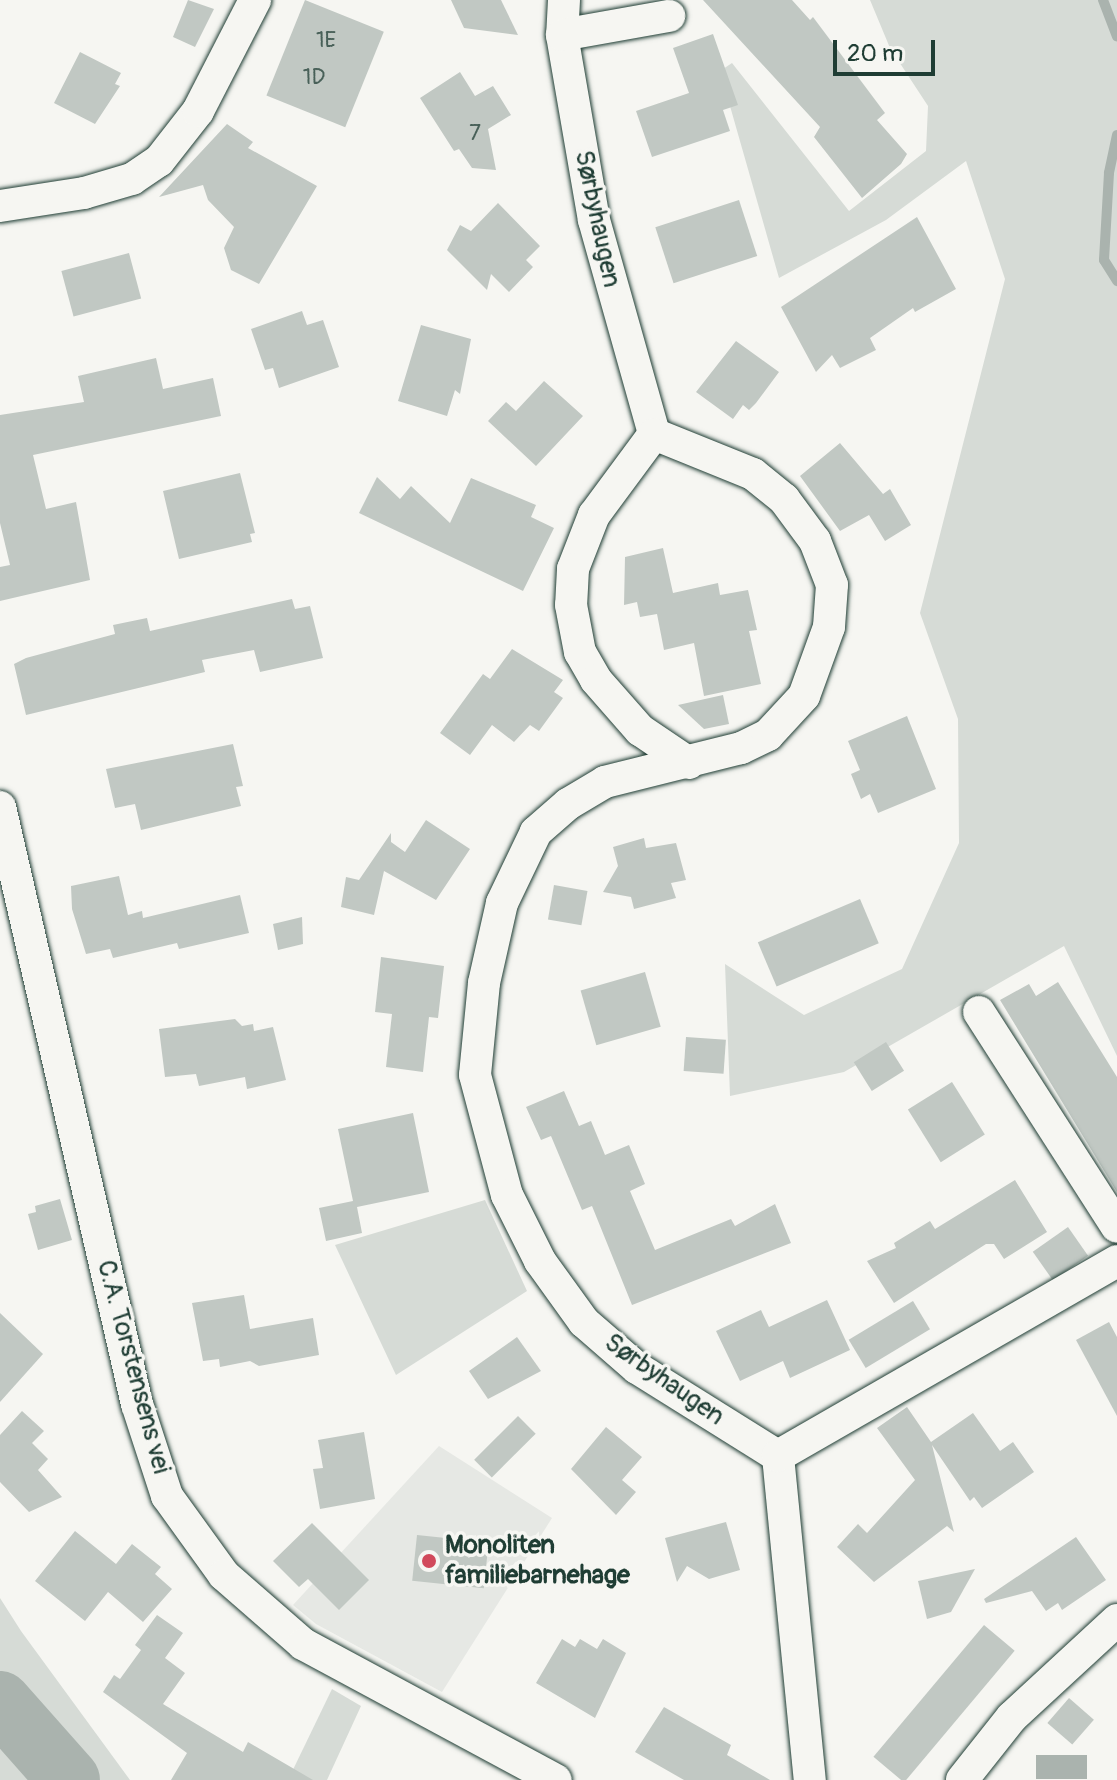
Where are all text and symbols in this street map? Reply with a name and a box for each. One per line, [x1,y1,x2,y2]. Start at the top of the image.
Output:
scale bar [837,24,939,74]
house number: 1E [316,28,336,54]
text: 20 m [847,39,903,68]
house number: 1D [303,65,325,91]
house number: 7 [469,121,481,147]
street label: Sørbyhaugen [567,148,627,290]
street label: C.A. Torstensens vei [90,1257,176,1477]
street label: Sørbyhaugen [598,1327,730,1433]
place label: Monoliten familiebarnehage [445,1530,630,1592]
marker: Monoliten familiebarnehage [420,1552,438,1570]

